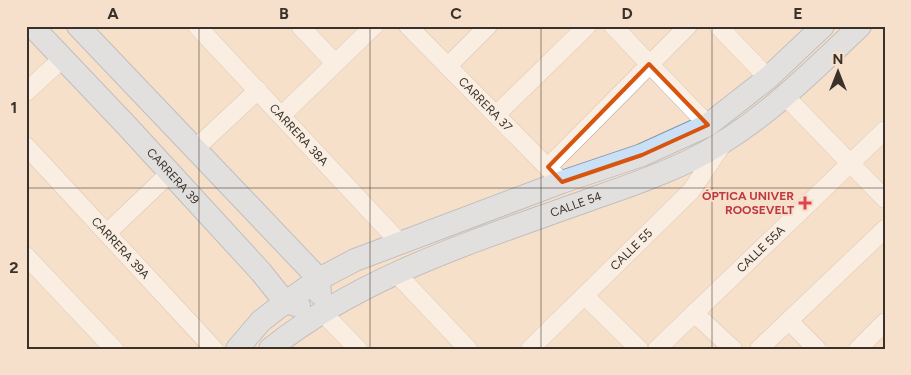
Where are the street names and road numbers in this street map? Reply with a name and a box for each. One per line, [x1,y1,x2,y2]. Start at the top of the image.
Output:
street label: CARRERA 37 [456,74,515,135]
street label: CARRERA 38A [267,101,331,169]
street label: CARRERA 39 [144,145,202,207]
street label: CALLE 54 [548,189,604,220]
street label: CARRERA 39A [88,214,152,282]
street label: CALLE 55A [734,223,788,276]
street label: CALLE 55 [607,226,655,273]

